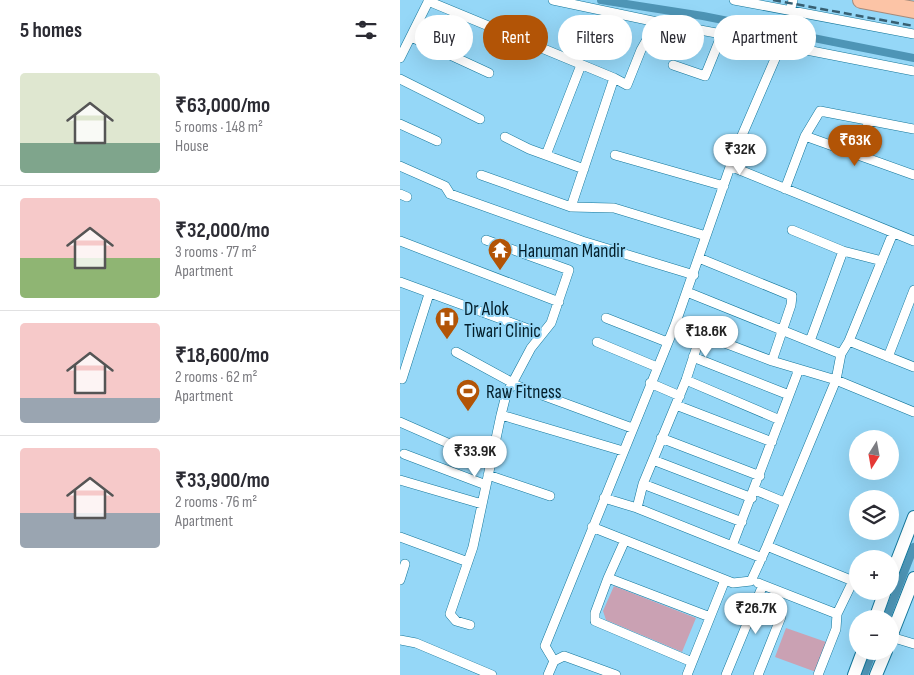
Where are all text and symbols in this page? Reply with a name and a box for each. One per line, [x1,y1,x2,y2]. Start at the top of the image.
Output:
chip: Buy [415,15,473,60]
chip: Rent [483,15,548,60]
chip: Filters [558,15,632,60]
chip: New [642,15,704,60]
chip: Apartment [714,15,816,60]
icon: filters [352,16,380,44]
text: 5 homes [20,18,82,43]
icon: home [60,93,120,153]
text: ₹63,000/mo [175,93,270,118]
text: 5 rooms · 148 m² [175,118,263,137]
pin: ₹63K [825,124,885,167]
text: ₹63K [839,131,871,150]
pin: ₹32K [710,134,770,176]
text: House [175,137,209,156]
text: ₹32K [724,140,756,159]
icon: home [60,218,120,278]
text: ₹32,000/mo [175,218,270,243]
temple icon: Hanuman Mandir [487,237,513,271]
place label: Hanuman Mandir [518,240,626,263]
text: 3 rooms · 77 m² [175,243,257,262]
text: Apartment [175,262,233,281]
place label: Dr Alok Tiwari Clinic [464,298,541,343]
hospital icon: Dr Alok Tiwari Clinic [434,306,460,340]
pin: ₹18.6K [665,316,747,358]
text: ₹18.6K [685,322,727,341]
icon: home [60,343,120,403]
text: ₹18,600/mo [175,343,269,368]
text: 2 rooms · 62 m² [175,368,258,387]
sports icon: Raw Fitness [455,378,481,412]
place label: Raw Fitness [486,381,562,404]
text: Apartment [175,387,233,406]
north arrow [849,430,899,480]
map controls [849,430,899,660]
pin: ₹33.9K [434,436,516,478]
text: ₹33.9K [454,442,496,461]
icon: home [60,468,120,528]
text: ₹33,900/mo [175,468,270,493]
button: layers [849,490,899,540]
text: 2 rooms · 76 m² [175,493,257,512]
text: Apartment [175,512,233,531]
button: + [849,550,899,600]
pin: ₹26.7K [715,592,797,635]
text: ₹26.7K [735,599,777,618]
button: − [849,610,899,660]

